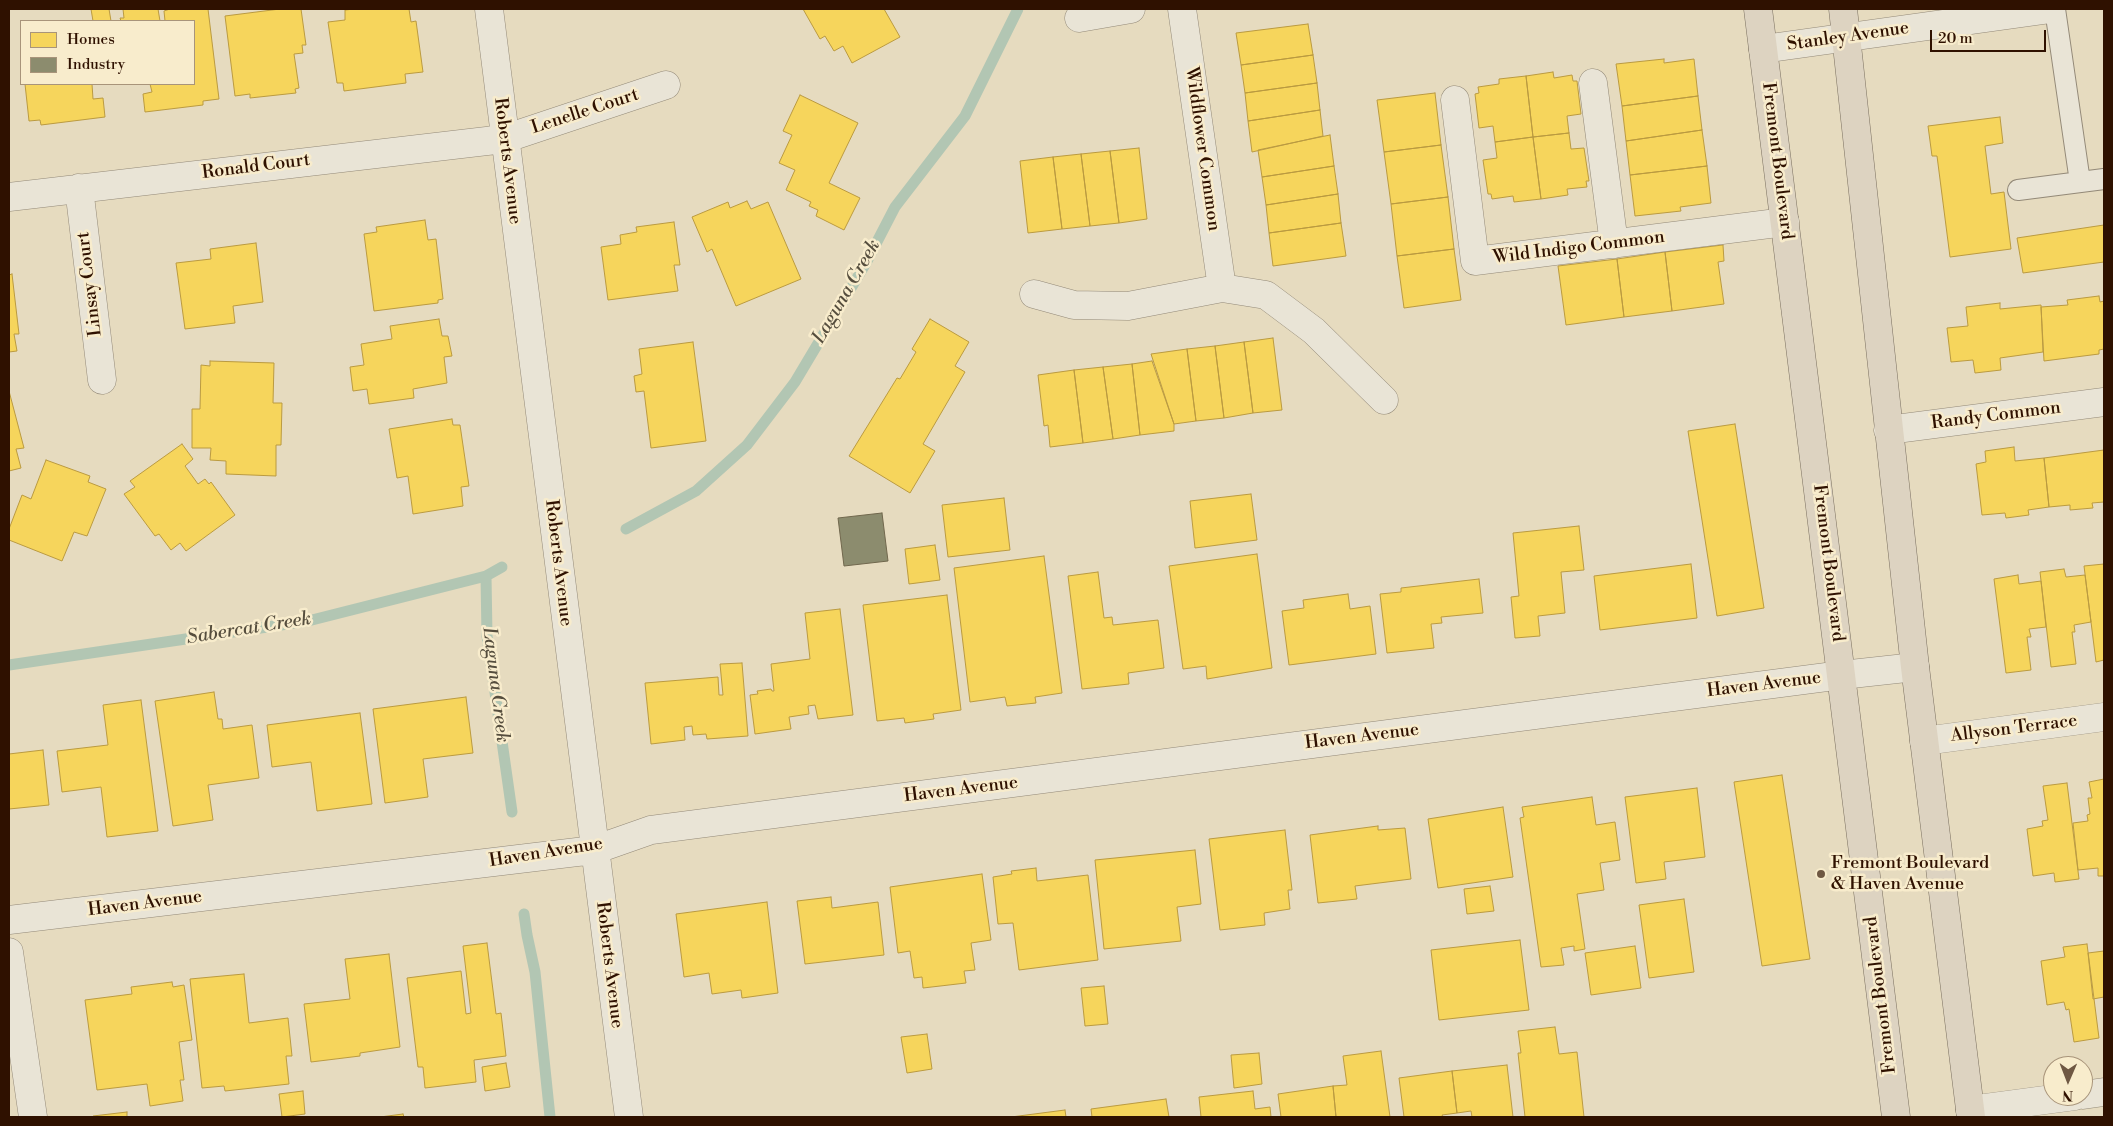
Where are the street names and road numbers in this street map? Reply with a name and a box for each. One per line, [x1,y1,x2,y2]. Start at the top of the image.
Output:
street label: Stanley Avenue [1786,18,1910,56]
street label: Wildflower Common [1180,66,1224,232]
street label: Fremont Boulevard [1757,81,1797,241]
street label: Lenelle Court [529,84,641,140]
street label: Roberts Avenue [489,96,525,226]
street label: Ronald Court [201,150,311,184]
street label: Wild Indigo Common [1492,227,1666,269]
street label: Linsay Court [73,230,107,338]
street label: Randy Common [1930,397,2062,435]
street label: Fremont Boulevard [1808,483,1848,643]
street label: Roberts Avenue [540,498,576,628]
street label: Haven Avenue [1706,667,1822,703]
street label: Allyson Terrace [1949,711,2079,747]
street label: Haven Avenue [1304,719,1420,755]
street label: Haven Avenue [903,772,1019,808]
street label: Haven Avenue [488,833,604,873]
street label: Haven Avenue [87,886,203,922]
street label: Roberts Avenue [591,900,627,1030]
street label: Fremont Boulevard [1861,915,1901,1075]

